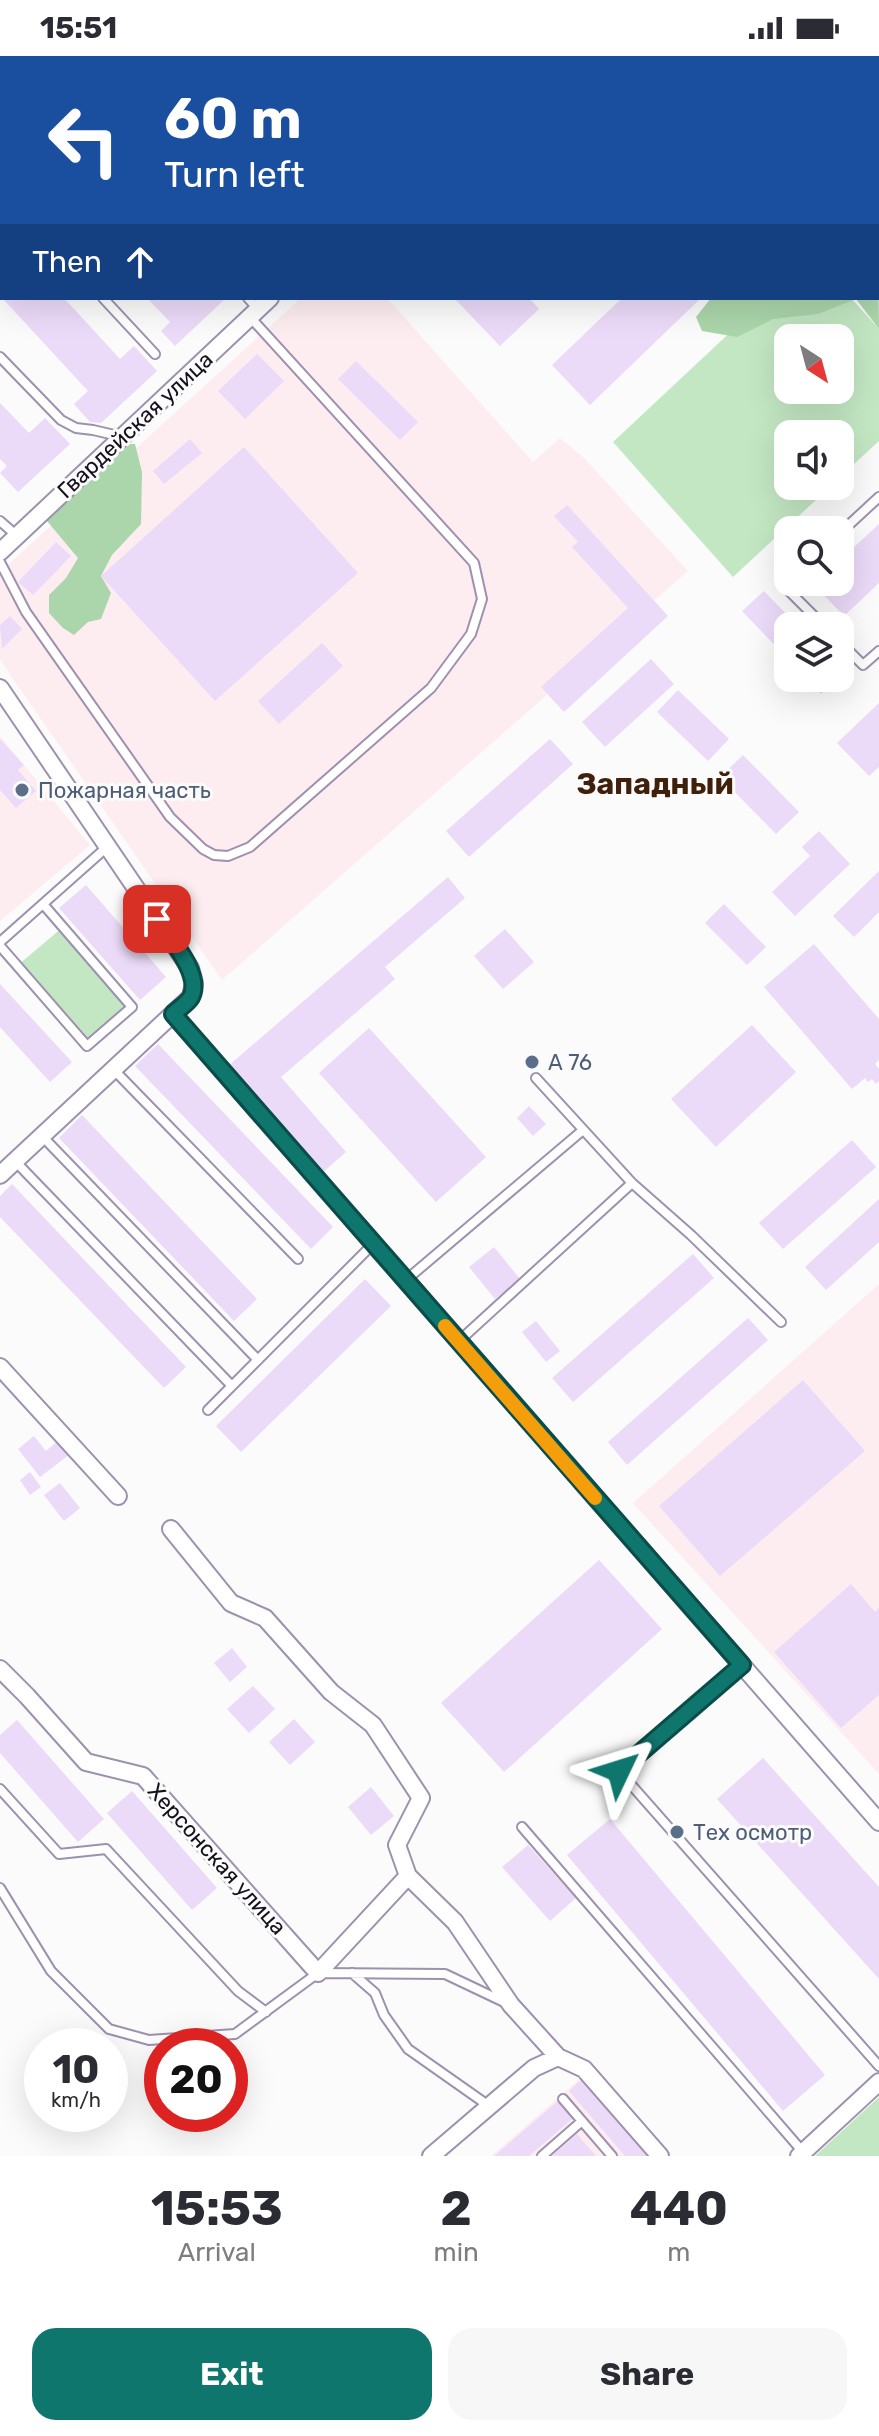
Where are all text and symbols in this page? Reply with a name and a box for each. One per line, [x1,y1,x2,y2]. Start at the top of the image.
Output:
text: 15:51 [40,10,117,46]
text: 60 m [164,86,302,152]
icon: left [32,88,136,192]
text: Turn left [164,153,305,196]
icon: ahead [118,240,162,284]
text: Then [32,244,102,280]
north arrow [774,324,854,404]
map controls [774,324,854,692]
street label: Гвардейская улица [52,346,218,504]
button: sound [774,420,854,500]
button: search [774,516,854,596]
button: layers [774,612,854,692]
district label: Западный [576,766,734,802]
place label: Пожарная часть [38,777,211,804]
marker: Пожарная часть [13,781,31,799]
pin [123,885,191,953]
icon: arrive [135,897,179,941]
place label: А 76 [548,1049,592,1076]
marker: А 76 [523,1053,541,1071]
position arrow [577,1729,661,1813]
street label: Херсонская улица [142,1778,292,1940]
place label: Тех осмотр [693,1819,812,1846]
marker: Тех осмотр [668,1823,686,1841]
speed limit sign: 20 [144,2028,248,2132]
text: 10 [52,2046,100,2093]
text: km/h [51,2088,101,2112]
text: 15:53 [151,2180,283,2237]
text: 2 [441,2180,472,2237]
text: 440 [630,2180,728,2237]
text: Arrival [178,2237,256,2268]
text: min [434,2237,479,2268]
text: m [667,2237,690,2268]
button: Exit [32,2328,432,2420]
button: Share [448,2328,847,2420]

